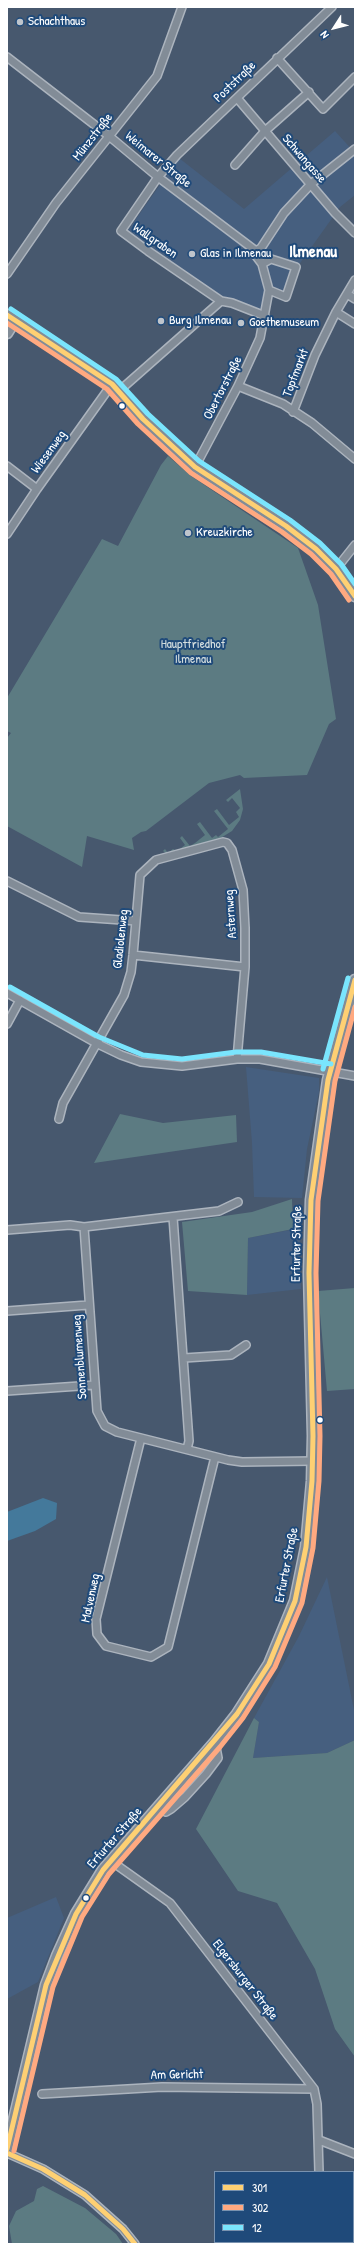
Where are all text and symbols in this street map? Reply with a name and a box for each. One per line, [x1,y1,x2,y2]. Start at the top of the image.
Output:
north arrow [314,8,354,48]
place label: Schachthaus [28,14,85,30]
marker: Schachthaus [15,17,25,27]
text: N [317,29,332,42]
street label: Poststraße [211,58,259,106]
street label: Münzstraße [70,110,116,164]
street label: Weimarer Straße [122,129,194,191]
street label: Schwangasse [279,131,329,187]
street label: Wallgraben [130,220,180,262]
district label: Ilmenau [289,242,337,262]
place label: Glas in Ilmenau [200,246,271,262]
marker: Glas in Ilmenau [187,249,197,259]
place label: Burg Ilmenau [169,313,231,329]
place label: Goethemuseum [249,315,319,331]
marker: Burg Ilmenau [156,316,166,326]
marker: Goethemuseum [236,318,246,328]
street label: Topfmarkt [280,347,312,399]
street label: Obertorstraße [200,354,246,422]
unlabelled marker [117,401,127,411]
street label: Wiesenweg [28,428,70,476]
place label: Kreuzkirche [196,525,253,541]
marker: Kreuzkirche [183,528,193,538]
park label: Hauptfriedhof Ilmenau [161,637,225,668]
street label: Asternweg [222,889,240,939]
street label: Gladiolenweg [110,909,132,969]
street label: Erfurter Straße [289,1206,305,1282]
street label: Sonnenblumenweg [69,1314,91,1400]
unlabelled marker [315,1415,325,1425]
street label: Erfurter Straße [272,1526,302,1604]
street label: Malvenweg [78,1572,104,1624]
street label: Erfurter Straße [84,1804,146,1872]
unlabelled marker [81,1893,91,1903]
street label: Elgersburger Straße [209,1937,281,2023]
street label: Am Gericht [151,2067,203,2083]
legend [214,2171,354,2243]
text: 301 [252,2179,267,2196]
text: 302 [252,2199,268,2216]
text: 12 [252,2219,262,2236]

